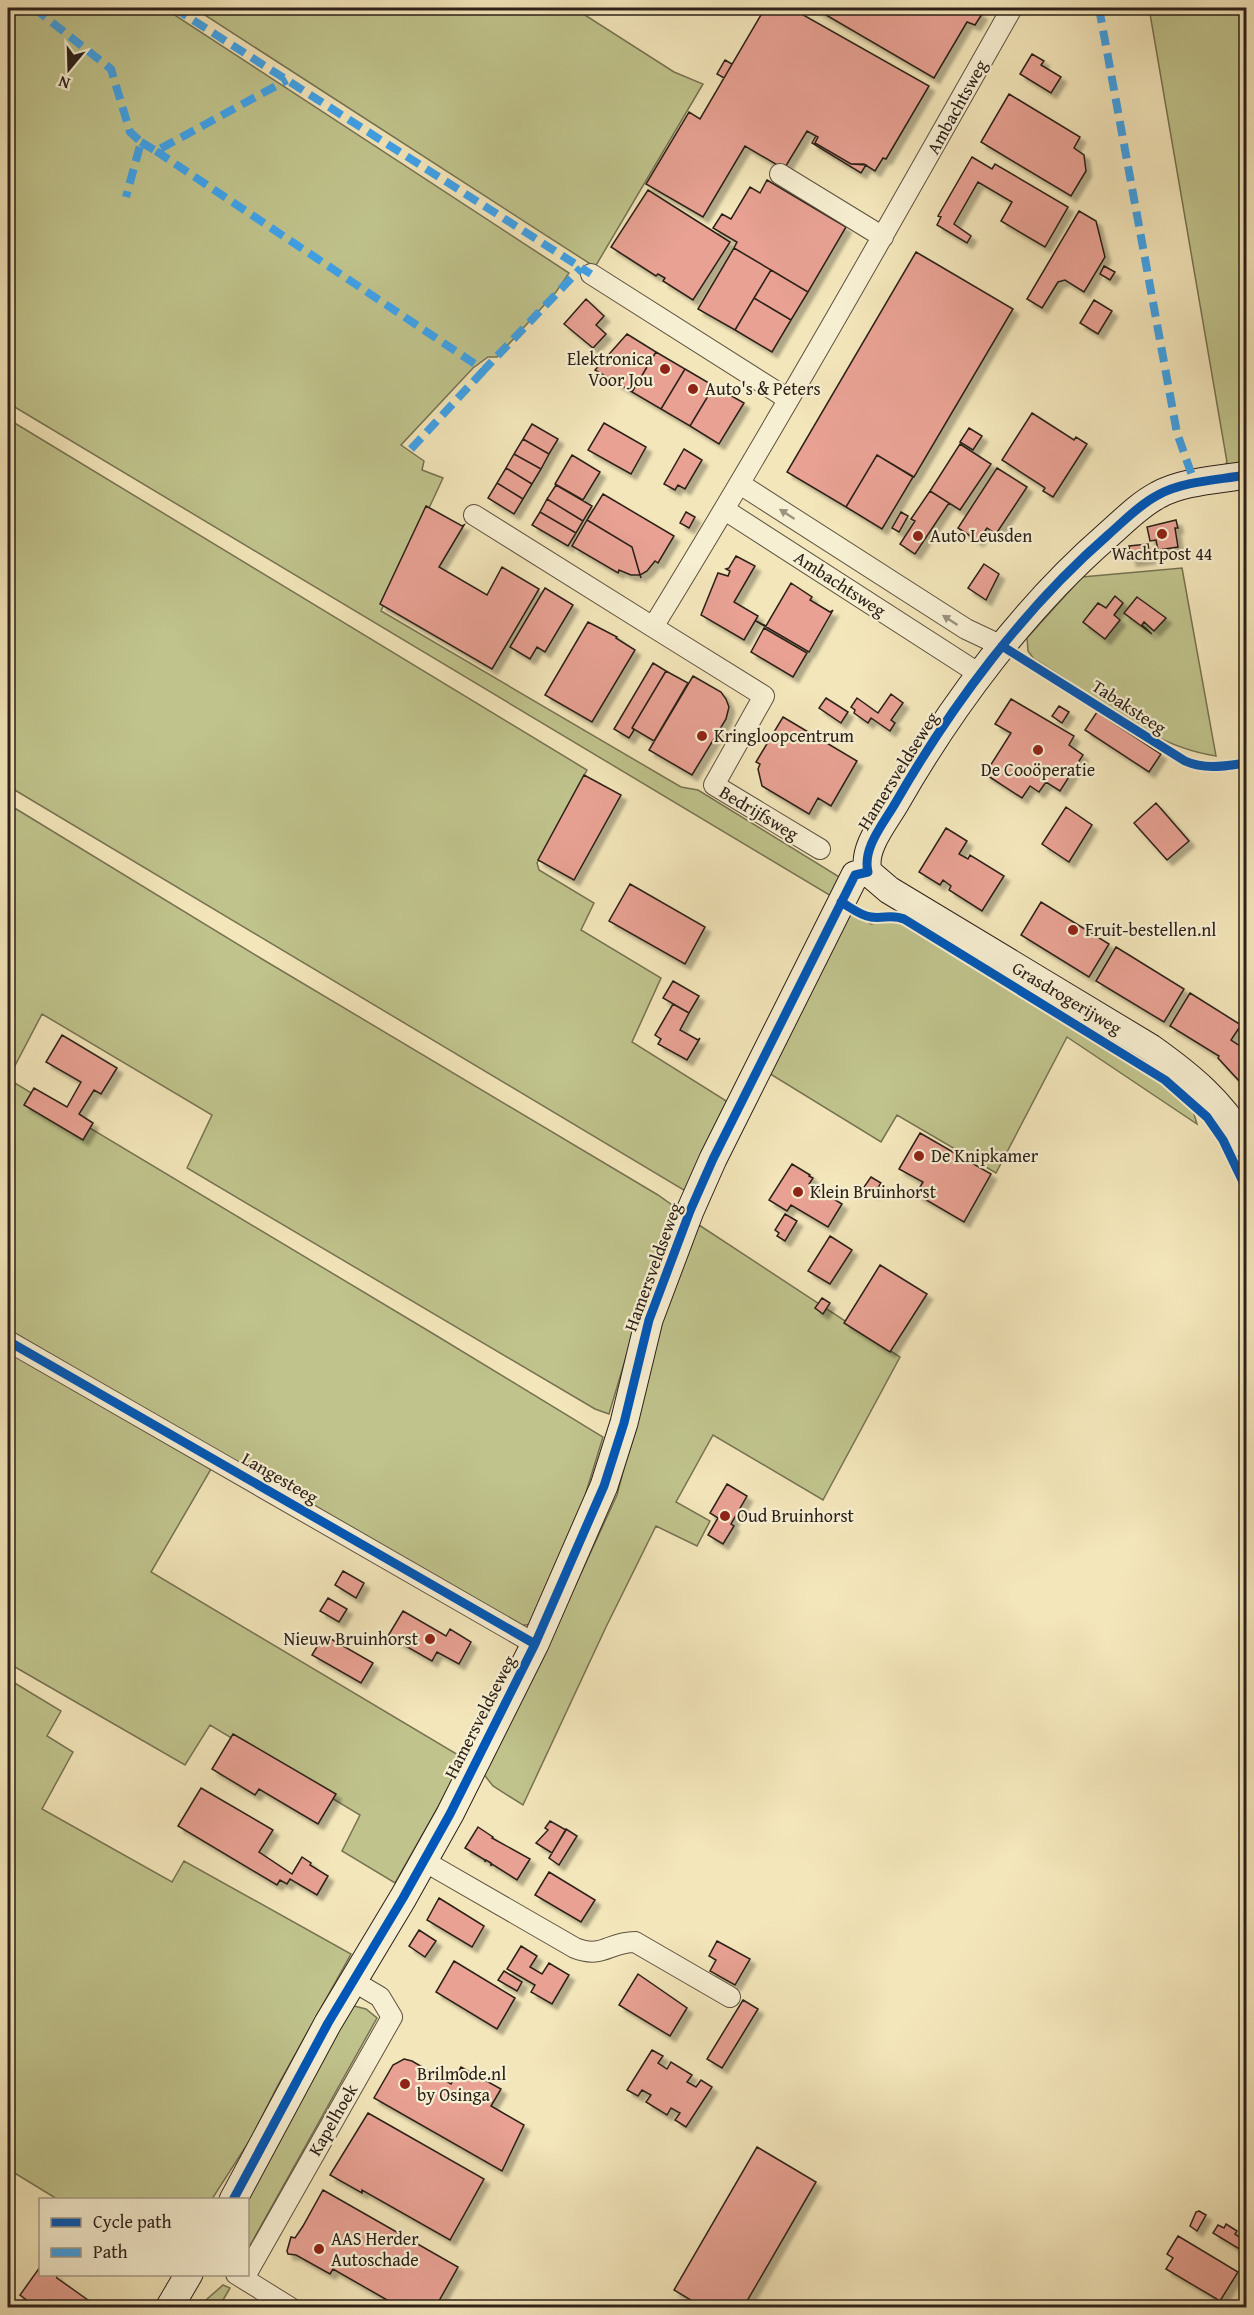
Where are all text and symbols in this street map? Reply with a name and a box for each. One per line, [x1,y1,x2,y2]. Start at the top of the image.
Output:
north arrow [39,39,99,99]
street label: Ambachtsweg [919,54,994,159]
text: N [55,70,73,96]
place label: Elektronica Voor Jou [567,345,653,393]
marker: Elektronica Voor Jou [658,362,672,376]
place label: Auto's & Peters [705,375,821,402]
marker: Auto's & Peters [686,382,700,396]
one-way arrow [778,508,795,519]
place label: Auto Leusden [930,522,1032,549]
marker: Wachtpost 44 [1155,527,1169,541]
marker: Auto Leusden [911,529,925,543]
place label: Wachtpost 44 [1112,540,1212,567]
street label: Ambachtsweg [789,544,892,623]
one-way arrow [942,614,959,625]
street label: Tabaksteeg [1087,672,1172,741]
street label: Hamersveldseweg [850,706,945,835]
place label: Kringloopcentrum [714,722,854,749]
marker: Kringloopcentrum [695,729,709,743]
marker: De Cooöperatie [1031,743,1045,757]
place label: De Cooöperatie [981,756,1095,783]
street label: Bedrijfsweg [714,778,804,847]
place label: Fruit-bestellen.nl [1085,916,1216,943]
marker: Fruit-bestellen.nl [1066,923,1080,937]
street label: Grasdrogerijweg [1007,954,1127,1041]
place label: De Knipkamer [931,1142,1039,1169]
marker: De Knipkamer [912,1149,926,1163]
place label: Klein Bruinhorst [810,1178,937,1205]
marker: Klein Bruinhorst [791,1185,805,1199]
street label: Hamersveldseweg [617,1199,688,1335]
street label: Langesteeg [237,1445,323,1510]
place label: Oud Bruinhorst [737,1502,855,1529]
marker: Oud Bruinhorst [718,1509,732,1523]
place label: Nieuw Bruinhorst [284,1625,419,1652]
marker: Nieuw Bruinhorst [423,1632,437,1646]
street label: Hamersveldseweg [437,1650,522,1783]
place label: Brilmode.nl by Osinga [417,2060,506,2108]
marker: Brilmode.nl by Osinga [398,2077,412,2091]
street label: Kapelhoek [301,2078,364,2161]
legend [39,2198,249,2276]
text: Cycle path [93,2208,172,2235]
place label: AAS Herder Autoschade [331,2225,419,2273]
text: Path [93,2238,128,2265]
marker: AAS Herder Autoschade [312,2242,326,2256]

